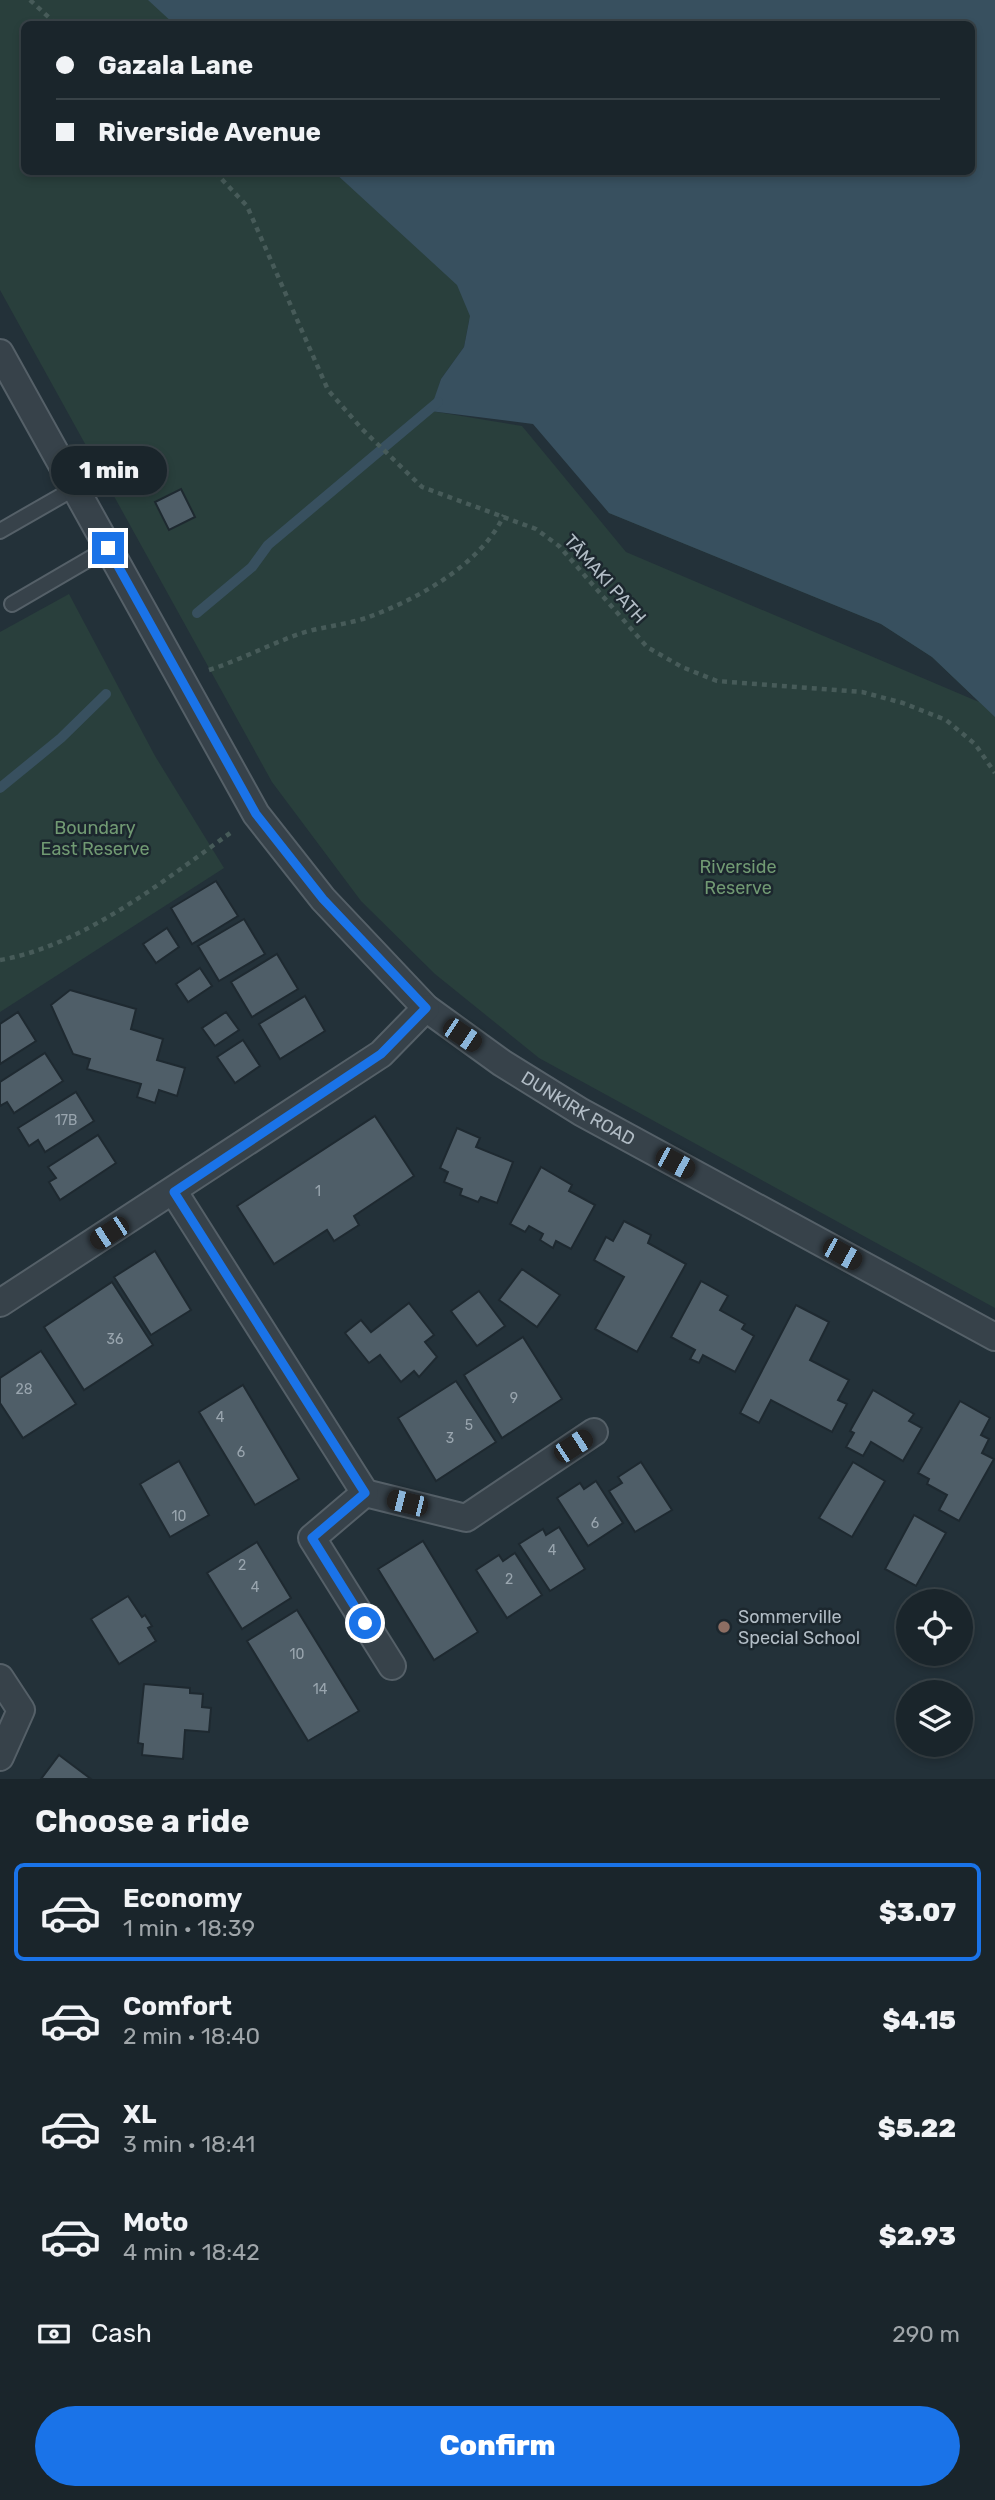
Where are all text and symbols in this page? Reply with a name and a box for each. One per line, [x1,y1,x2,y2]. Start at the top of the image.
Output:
text: Gazala Lane [98,50,253,81]
text: Riverside Avenue [98,117,321,148]
callout: 1 min [50,447,166,496]
text: 1 min [79,456,139,484]
street label: TĀMAKI PATH [559,530,651,628]
route end [92,532,124,564]
park label: Boundary East Reserve [40,817,150,860]
park label: Riverside Reserve [699,856,777,899]
car [439,1015,486,1055]
street label: DUNKIRK ROAD [517,1067,639,1150]
house number: 17B [55,1112,77,1129]
car [652,1144,699,1182]
house number: 1 [315,1183,321,1200]
car [86,1213,133,1253]
car [819,1235,866,1273]
house number: 36 [107,1331,123,1348]
house number: 28 [15,1381,33,1398]
house number: 9 [510,1390,518,1407]
house number: 4 [216,1409,225,1426]
house number: 5 [465,1417,473,1434]
car [550,1426,597,1466]
house number: 3 [446,1430,454,1447]
house number: 6 [237,1444,245,1461]
car [385,1488,430,1518]
house number: 10 [172,1508,187,1525]
house number: 6 [591,1515,599,1532]
house number: 4 [548,1542,557,1559]
house number: 2 [238,1557,246,1574]
house number: 2 [505,1571,513,1588]
house number: 4 [251,1579,260,1596]
map controls [896,1589,973,1757]
button: locate [896,1589,973,1666]
place label: Sommerville Special School [738,1606,860,1649]
route start [349,1607,381,1639]
marker: Sommerville Special School [716,1619,732,1635]
house number: 10 [290,1646,305,1663]
button: layers [896,1680,973,1757]
house number: 14 [313,1681,328,1698]
text: Choose a ride [35,1802,249,1840]
icon: car [39,1881,102,1944]
text: Economy [123,1883,242,1914]
text: $3.07 [879,1897,956,1928]
text: 1 min · 18:39 [123,1914,255,1942]
icon: car [39,1989,102,2052]
text: Comfort [123,1991,232,2022]
text: $4.15 [883,2005,956,2036]
text: 2 min · 18:40 [123,2022,260,2050]
icon: car [39,2097,102,2160]
text: XL [123,2099,156,2130]
text: $5.22 [878,2113,956,2144]
text: 3 min · 18:41 [123,2130,255,2158]
icon: car [39,2205,102,2268]
text: Moto [123,2207,188,2238]
text: $2.93 [879,2221,956,2252]
text: 4 min · 18:42 [123,2238,260,2266]
icon: cash [35,2315,73,2353]
text: Cash [91,2318,152,2349]
text: 290 m [892,2320,960,2348]
button: Confirm [35,2406,960,2486]

